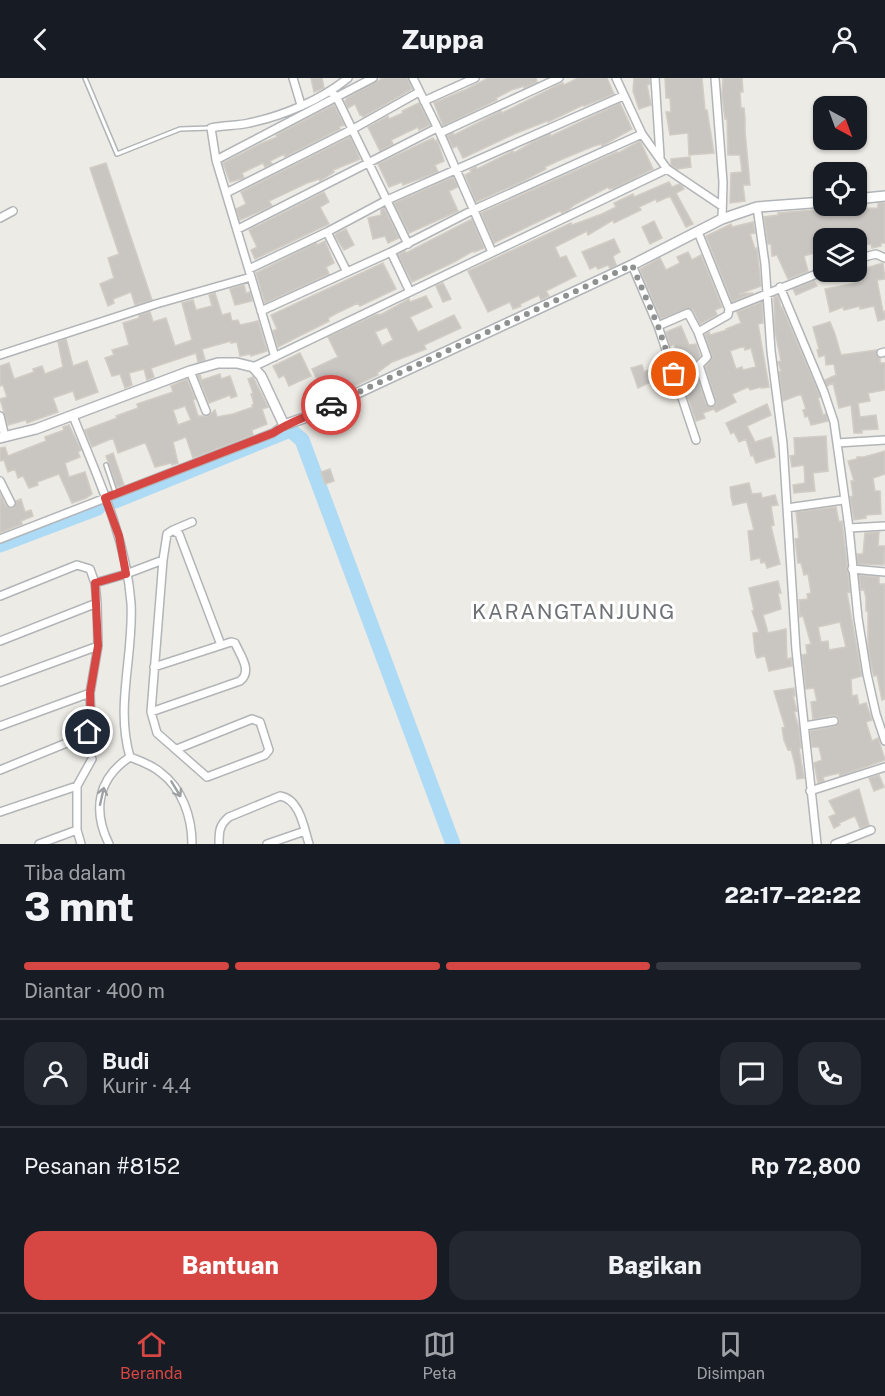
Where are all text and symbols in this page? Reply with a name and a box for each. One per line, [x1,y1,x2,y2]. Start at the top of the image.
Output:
icon: back [24,23,57,56]
text: Zuppa [401,23,484,55]
icon: person [828,23,861,56]
north arrow [813,96,867,150]
map controls [813,96,867,282]
button: locate [813,162,867,216]
button: layers [813,228,867,282]
pin [648,348,699,399]
icon: bag [657,357,690,390]
courier [301,375,361,435]
icon: car [315,389,348,422]
district label: KARANGTANJUNG [472,599,676,624]
pin [62,706,113,757]
icon: home [71,715,104,748]
one-way arrow [171,780,183,797]
one-way arrow [97,787,108,806]
text: Tiba dalam [24,861,126,885]
text: 22:17–22:22 [725,882,861,908]
text: 3 mnt [24,884,134,930]
text: Diantar · 400 m [24,979,165,1003]
button: person [24,1042,87,1105]
button: chat [720,1042,783,1105]
button: phone [798,1042,861,1105]
text: Budi [102,1048,149,1074]
text: Kurir · 4.4 [102,1074,191,1098]
text: Pesanan #8152 [24,1153,180,1179]
text: Rp 72,800 [751,1153,861,1179]
button: Bantuan [24,1231,437,1300]
button: Bagikan [449,1231,861,1300]
tab: Beranda [120,1328,182,1383]
tab: Peta [422,1328,456,1383]
tab: Disimpan [696,1328,765,1383]

